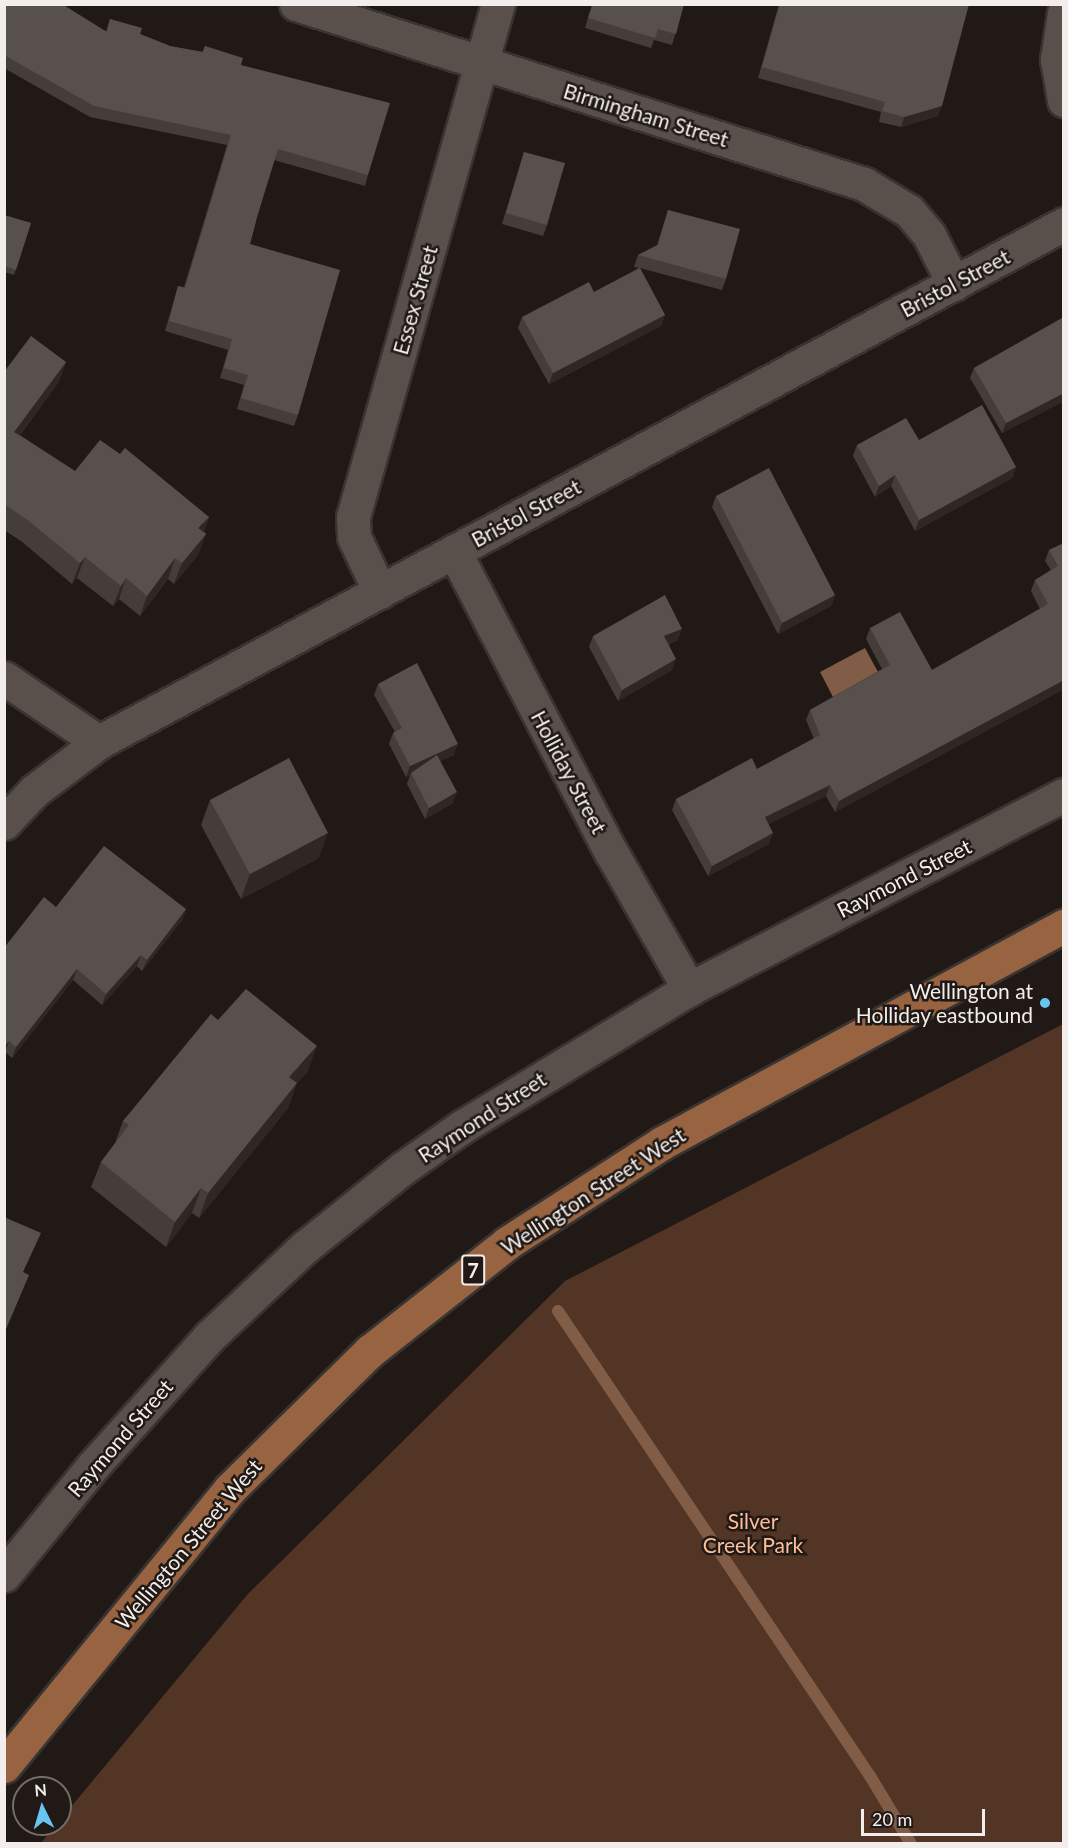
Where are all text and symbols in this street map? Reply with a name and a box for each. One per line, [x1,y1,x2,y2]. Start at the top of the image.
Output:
street label: Birmingham Street [561,78,731,152]
street label: Essex Street [387,243,443,357]
street label: Bristol Street [896,244,1014,322]
street label: Bristol Street [467,474,585,552]
street label: Holliday Street [526,706,612,838]
street label: Raymond Street [833,833,975,923]
place label: Wellington at Holliday eastbound [855,978,1033,1028]
marker: Wellington at Holliday eastbound [1038,996,1052,1010]
street label: Raymond Street [413,1066,551,1168]
street label: Wellington Street West [496,1122,690,1260]
road number: 7 [461,1253,485,1287]
street label: Raymond Street [62,1374,178,1502]
street label: Wellington Street West [109,1454,267,1634]
park label: Silver Creek Park [703,1508,803,1558]
north arrow [12,1776,72,1836]
text: N [34,1780,48,1800]
scale bar [864,1797,988,1835]
text: 20 m [872,1808,912,1830]

